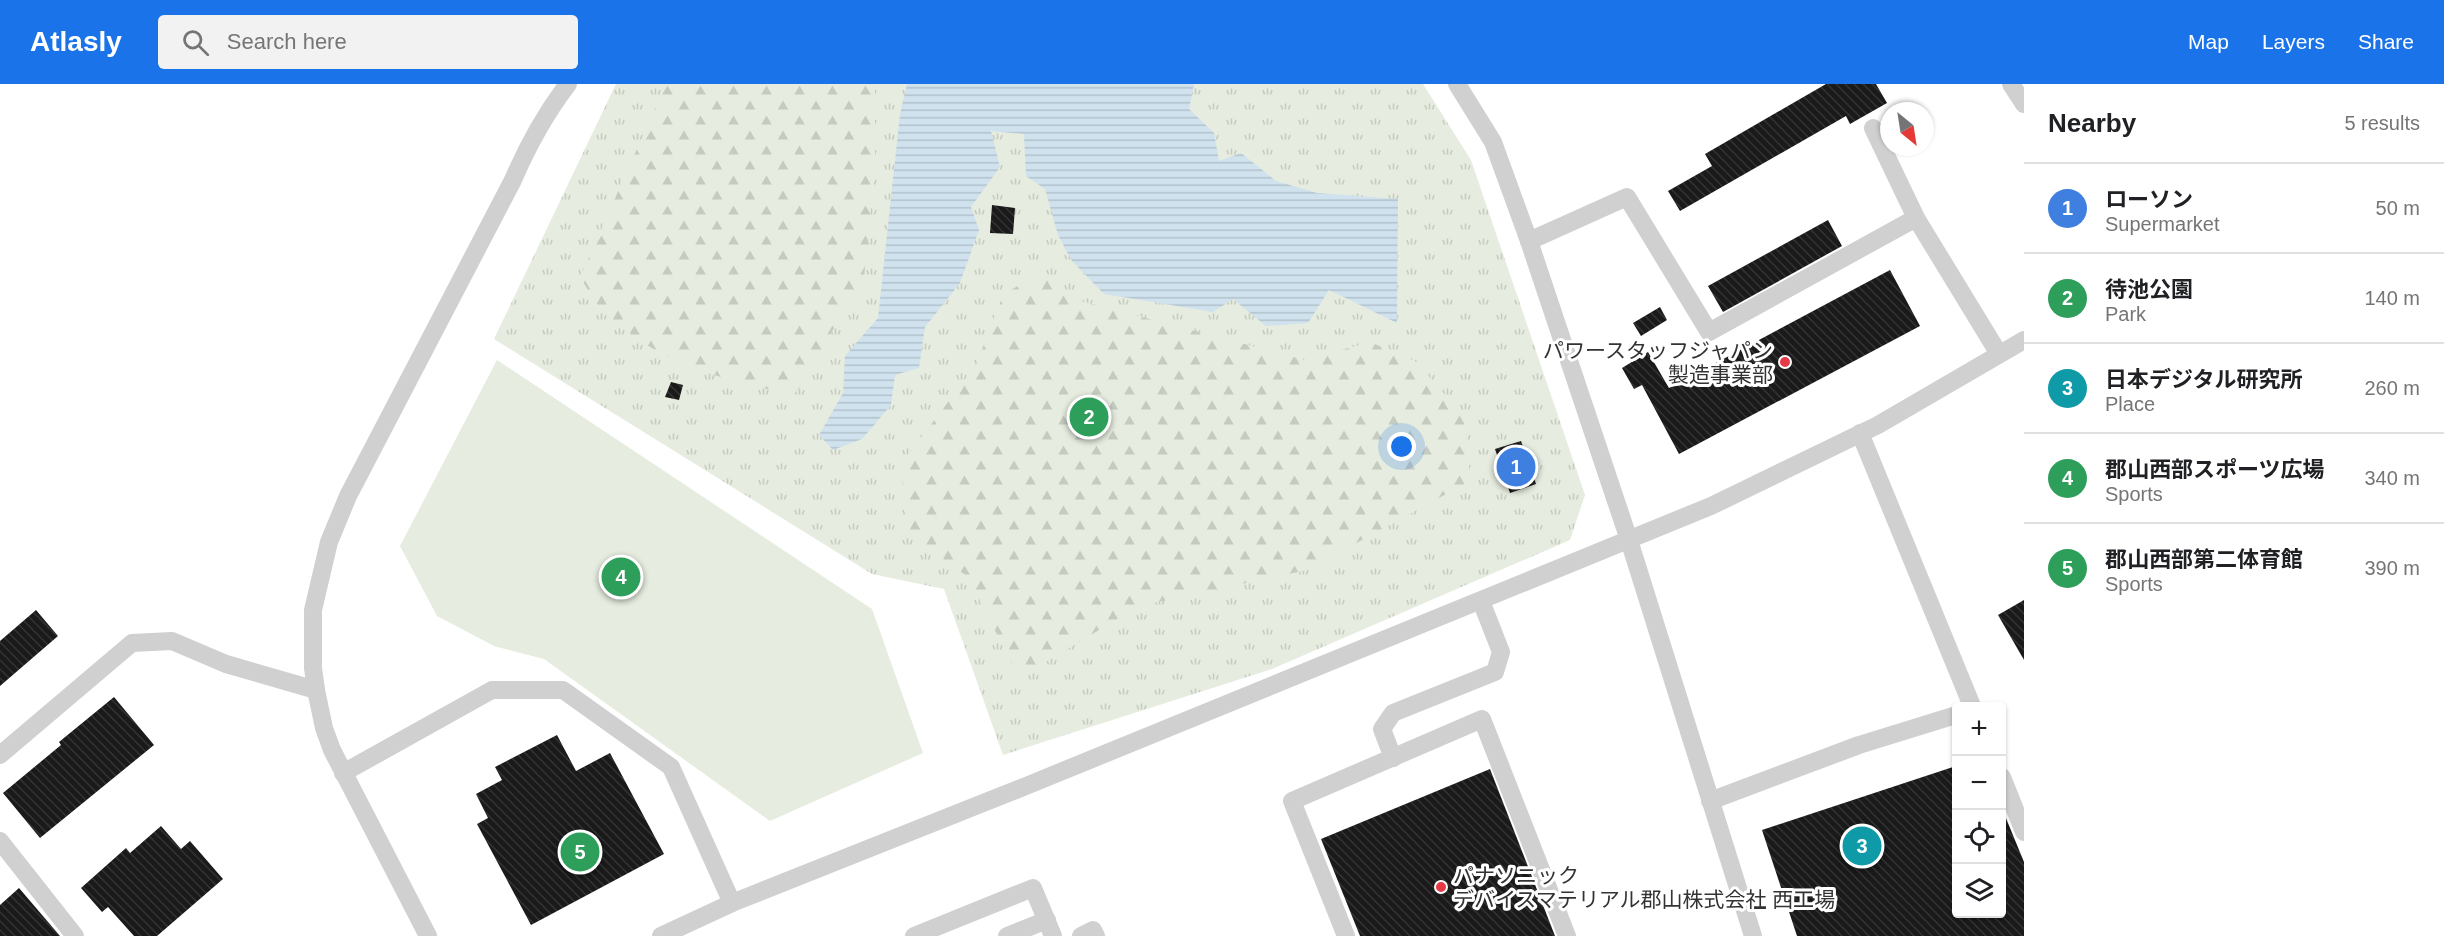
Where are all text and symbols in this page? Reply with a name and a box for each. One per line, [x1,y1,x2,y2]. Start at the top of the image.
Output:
search box [158,15,578,69]
text: Atlasly [30,26,122,57]
icon: search [179,26,212,59]
text: Search here [227,29,347,54]
text: Map [2188,30,2229,53]
text: Layers [2262,30,2325,53]
text: Share [2358,30,2414,53]
north arrow [1880,102,1934,156]
text: Nearby [2048,108,2136,138]
text: 5 results [2344,112,2420,134]
text: ローソン [2105,187,2193,212]
text: 1 [2062,197,2073,219]
text: 50 m [2376,197,2420,219]
text: Supermarket [2105,213,2220,235]
text: 待池公園 [2105,277,2193,302]
text: 2 [2062,287,2073,309]
text: 140 m [2364,287,2420,309]
text: Park [2105,303,2146,325]
place label: パワースタッフジャパン 製造事業部 [1543,339,1773,386]
marker: パワースタッフジャパン 製造事業部 [1778,355,1792,369]
text: 日本デジタル研究所 [2105,367,2303,392]
text: 3 [2062,377,2073,399]
text: 260 m [2364,377,2420,399]
text: Place [2105,393,2155,415]
pin: 2 [1070,394,1108,440]
your location [1387,432,1416,461]
pin: 1 [1496,444,1536,490]
text: 郡山西部スポーツ広場 [2105,457,2325,482]
text: 4 [2062,467,2073,489]
text: 340 m [2364,467,2420,489]
text: Sports [2105,483,2163,505]
text: 郡山西部第二体育館 [2105,547,2303,572]
pin: 4 [602,554,640,600]
text: 5 [2062,557,2073,579]
text: 390 m [2364,557,2420,579]
text: Sports [2105,573,2163,595]
map controls [1952,702,2006,918]
button: + [1952,702,2006,756]
button: − [1952,756,2006,810]
button: locate [1952,810,2006,864]
pin: 3 [1842,824,1882,868]
pin: 5 [560,830,600,874]
place label: パナソニック デバイスマテリアル郡山株式会社 西工場 [1453,864,1835,911]
button: layers [1952,864,2006,918]
marker: パナソニック デバイスマテリアル郡山株式会社 西工場 [1434,880,1448,894]

